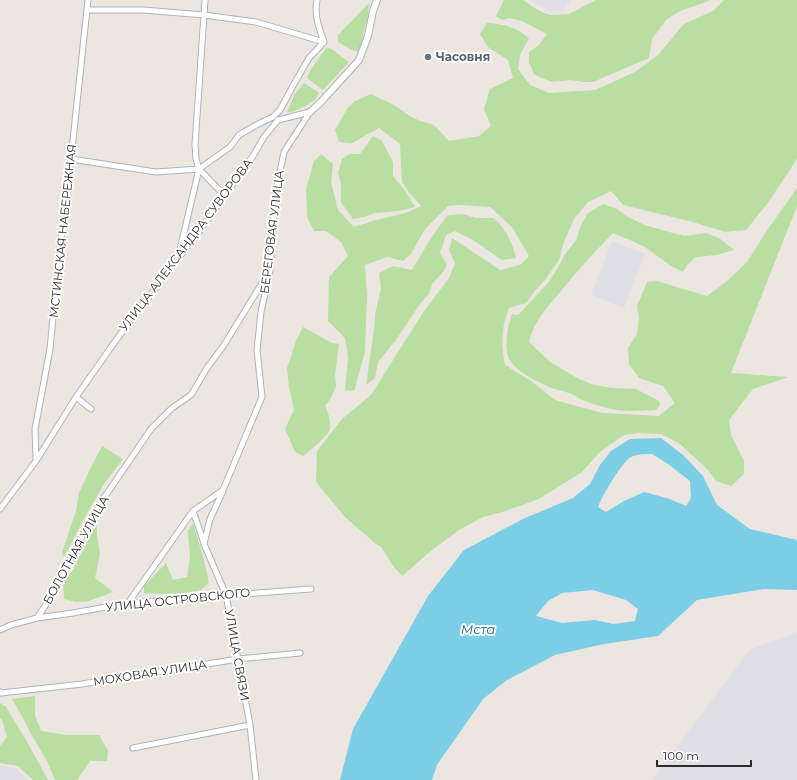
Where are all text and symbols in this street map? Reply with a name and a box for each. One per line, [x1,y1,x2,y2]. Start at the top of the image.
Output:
place label: Часовня [436,49,490,64]
marker: Часовня [423,52,433,62]
street label: МСТИНСКАЯ НАБЕРЕЖНАЯ [46,143,79,319]
street label: УЛИЦА АЛЕКСАНДРА СУВОРОВА [116,155,256,334]
street label: БЕРЕГОВАЯ УЛИЦА [256,169,287,295]
street label: БОЛОТНАЯ УЛИЦА [40,493,112,607]
street label: УЛИЦА ОСТРОВСКОГО [105,584,251,615]
street label: УЛИЦА СВЯЗИ [222,608,253,702]
water label: Мста [461,621,495,637]
street label: МОХОВАЯ УЛИЦА [92,656,208,689]
scale bar [657,742,751,768]
text: 100 m [663,748,699,763]

